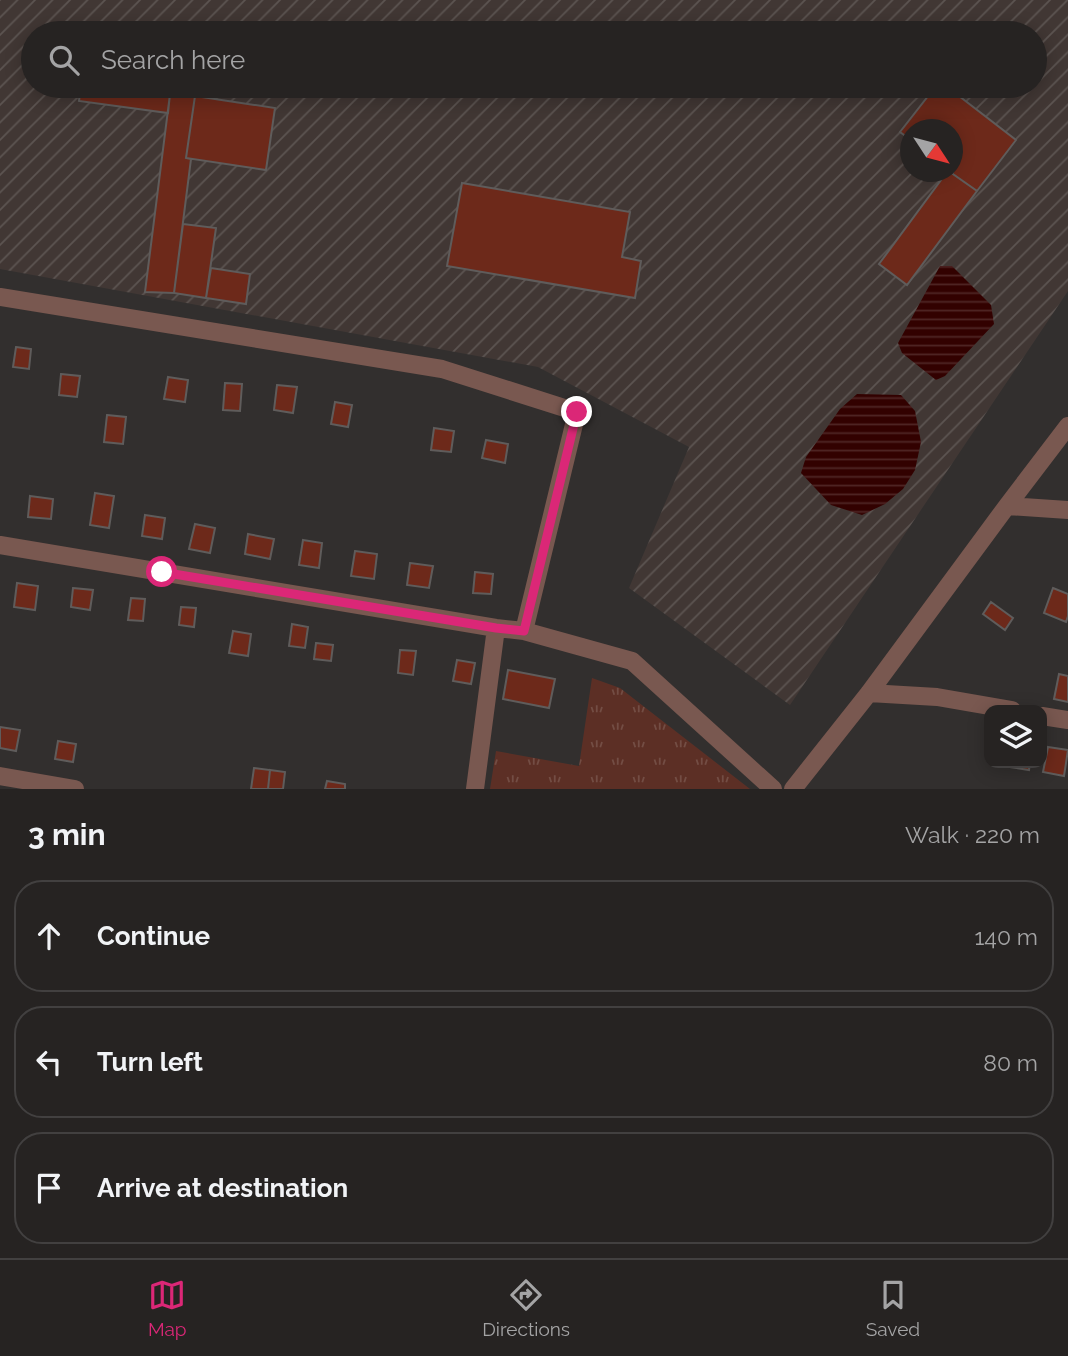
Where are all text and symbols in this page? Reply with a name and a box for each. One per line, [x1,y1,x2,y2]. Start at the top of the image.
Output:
search box [21,21,1047,98]
icon: search [45,41,83,79]
text: Search here [101,45,245,75]
north arrow [900,119,963,182]
route end [561,396,592,427]
route start [146,556,177,587]
map controls [984,705,1047,768]
button: layers [984,705,1047,768]
text: 3 min [28,817,106,852]
text: Walk · 220 m [905,821,1040,848]
icon: ahead [30,917,68,955]
text: Continue [97,921,210,951]
text: 140 m [975,923,1038,950]
icon: left [30,1043,68,1081]
text: Turn left [97,1047,203,1077]
text: 80 m [983,1049,1038,1076]
icon: arrive [30,1169,68,1207]
text: Arrive at destination [97,1173,348,1203]
tab: Map [148,1276,187,1340]
tab: Directions [482,1276,570,1340]
tab: Saved [866,1276,920,1340]

